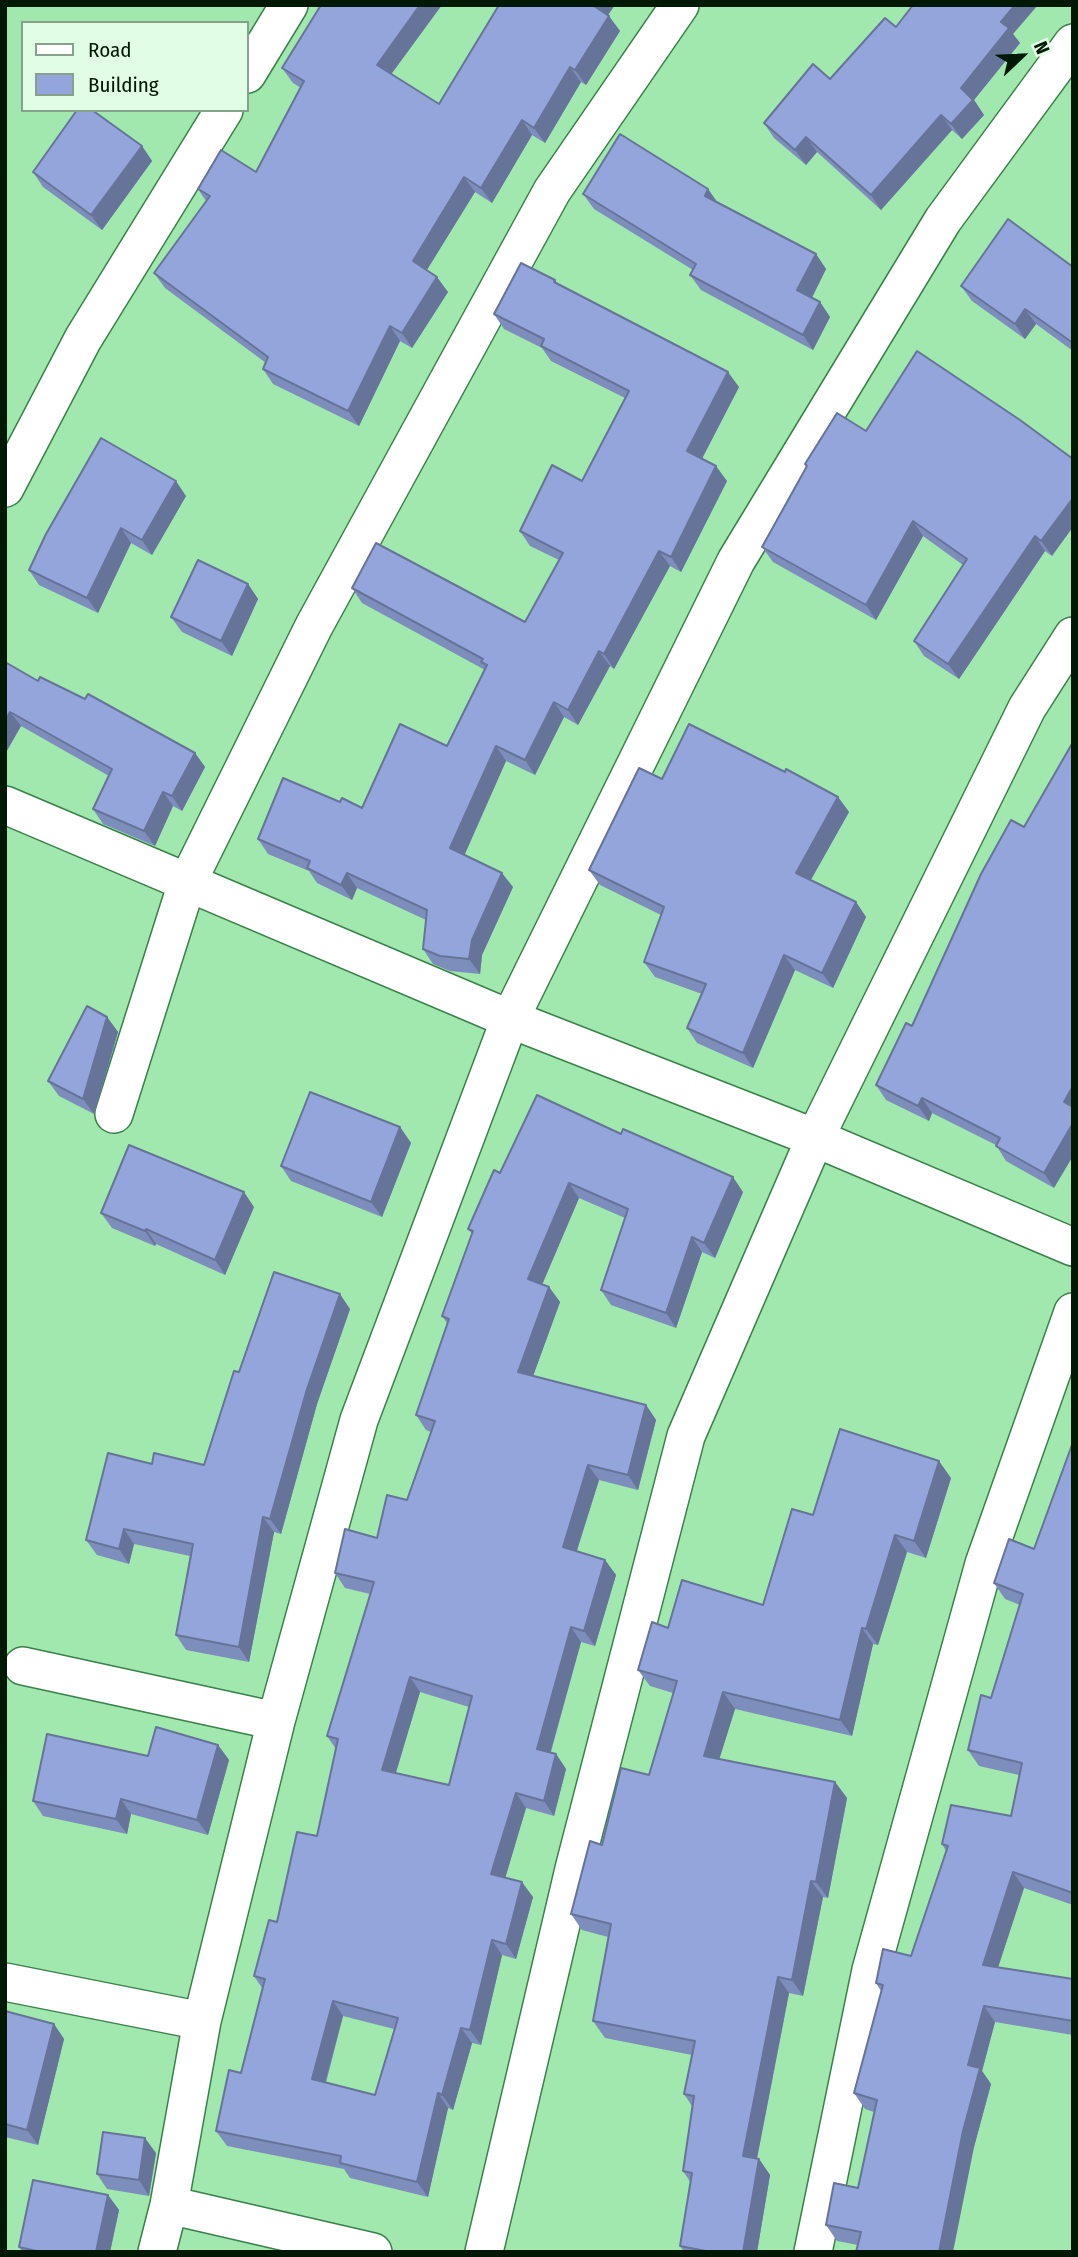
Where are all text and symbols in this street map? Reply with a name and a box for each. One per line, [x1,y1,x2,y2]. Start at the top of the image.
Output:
legend [21,21,248,112]
north arrow [987,21,1057,91]
text: Road [88,37,132,63]
text: N [1029,38,1055,57]
text: Building [88,72,159,98]

